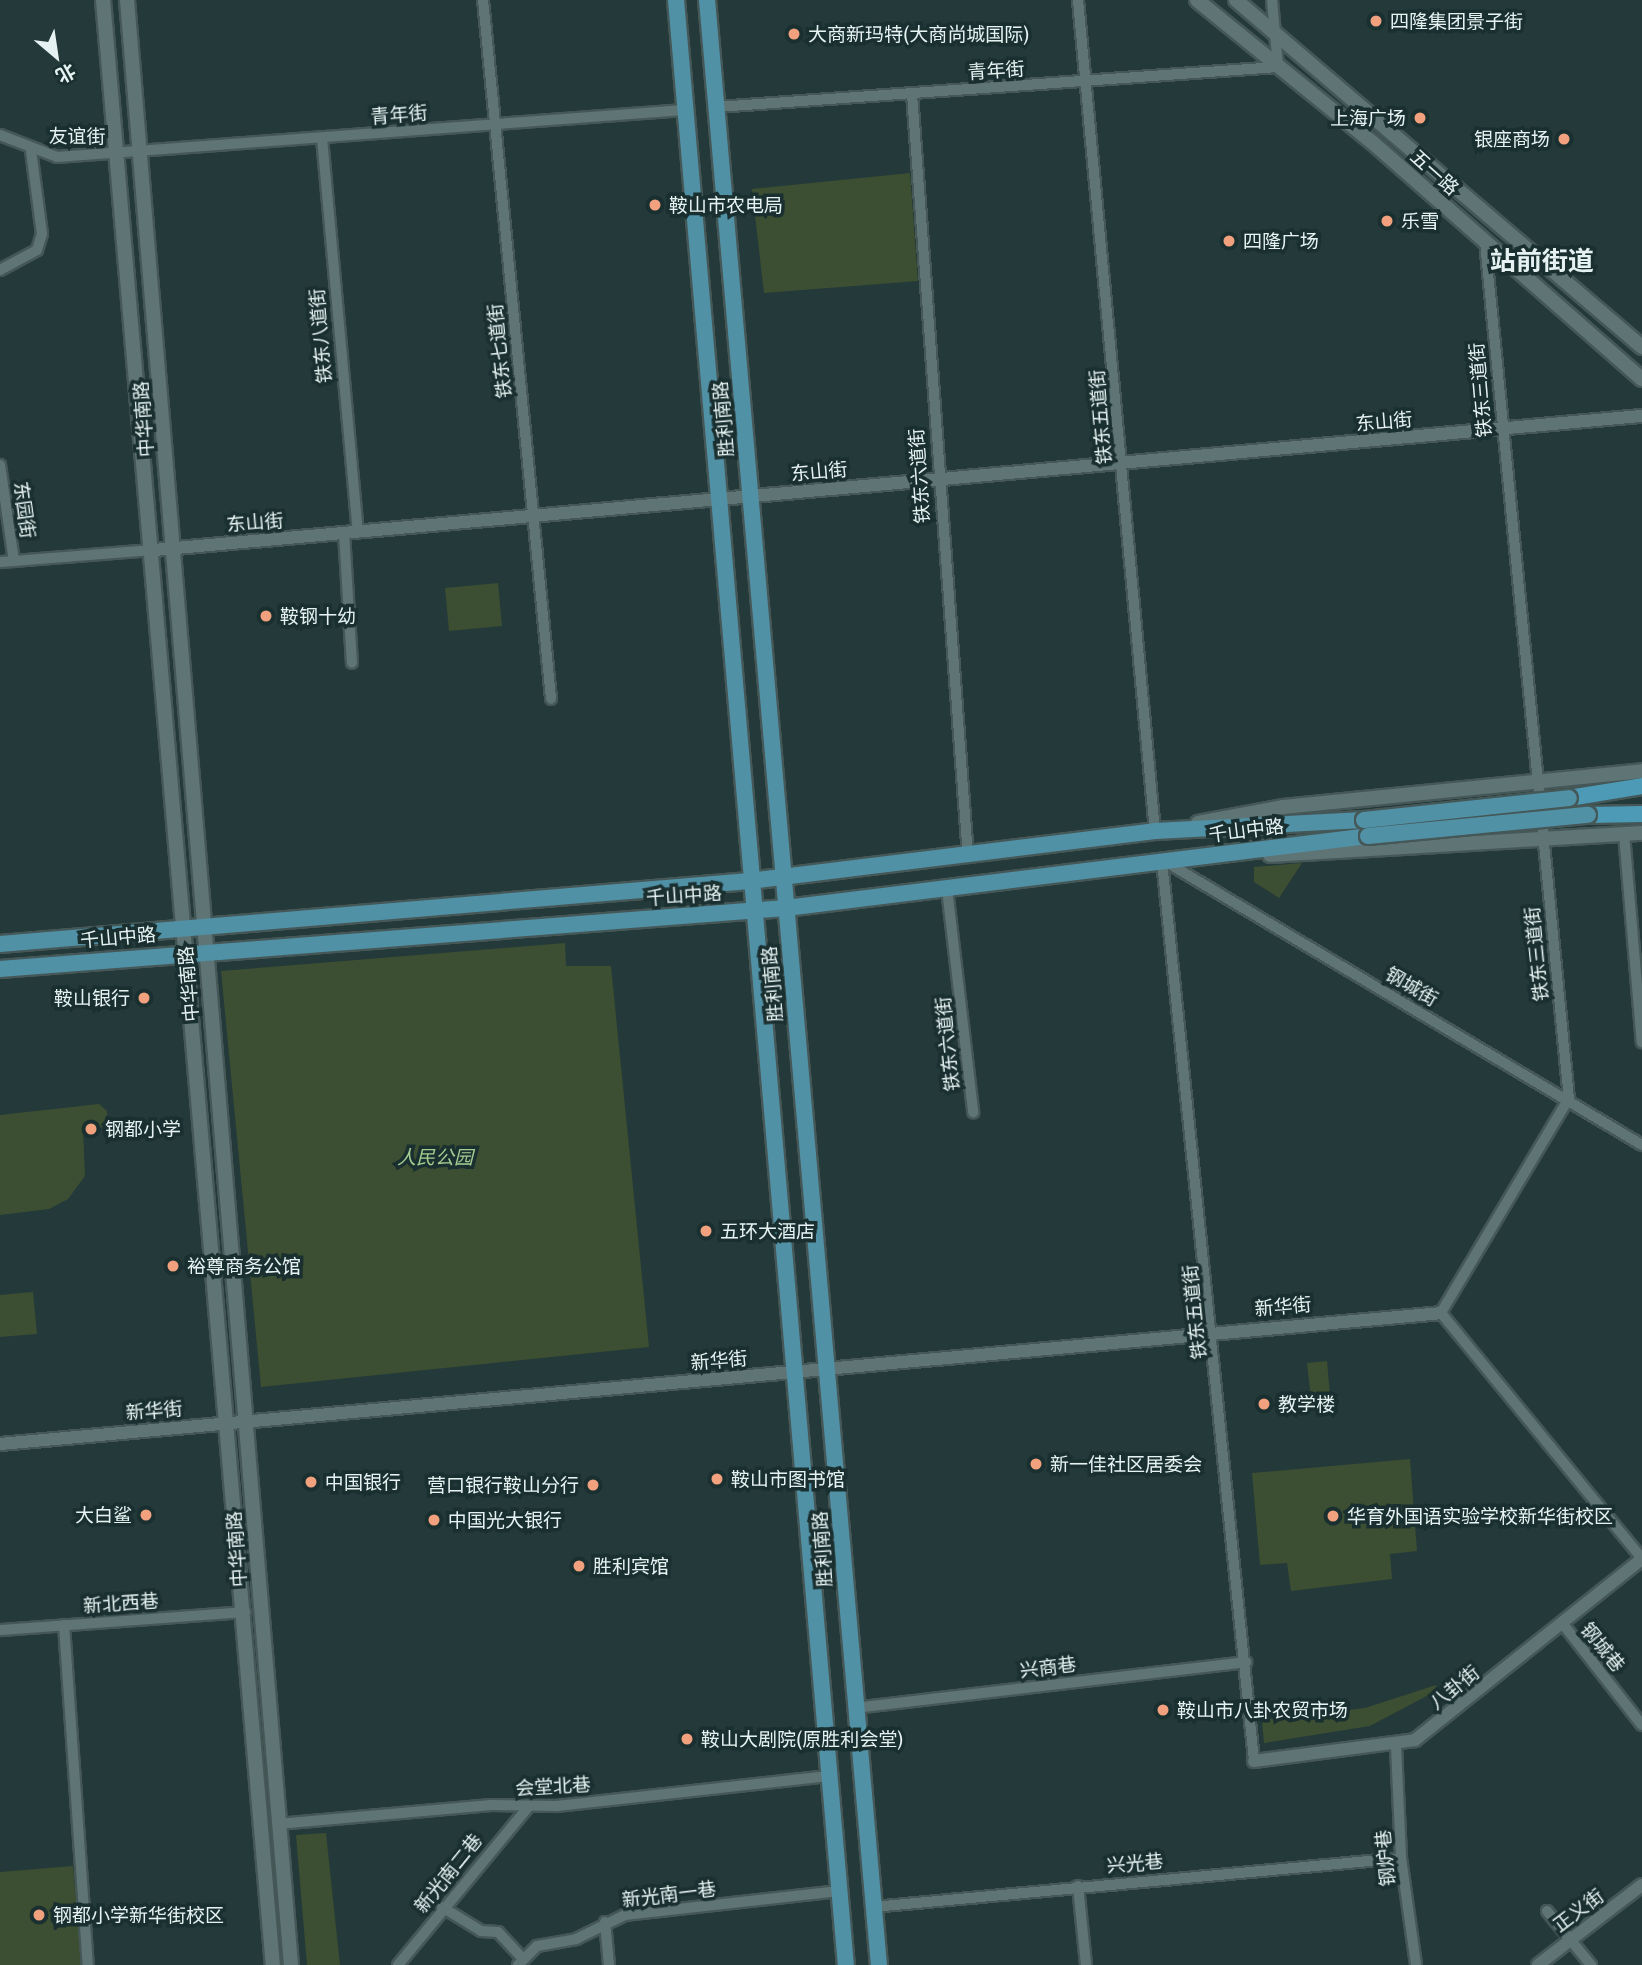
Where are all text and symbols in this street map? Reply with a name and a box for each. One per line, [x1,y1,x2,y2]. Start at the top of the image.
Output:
place label: 四隆集团景子街 [1390,10,1523,32]
marker: 四隆集团景子街 [1368,13,1384,29]
north arrow [21,21,91,91]
place label: 大商新玛特(大商尚城国际) [808,23,1030,45]
marker: 大商新玛特(大商尚城国际) [786,26,802,42]
street label: 青年街 [967,57,1025,83]
text: 北 [51,58,81,91]
street label: 青年街 [370,100,428,128]
place label: 上海广场 [1330,107,1406,129]
marker: 上海广场 [1412,110,1428,126]
street label: 友谊街 [49,125,105,147]
place label: 银座商场 [1474,128,1550,150]
marker: 银座商场 [1556,131,1572,147]
street label: 五一路 [1406,144,1464,200]
place label: 鞍山市农电局 [669,194,783,216]
marker: 鞍山市农电局 [647,197,663,213]
place label: 乐雪 [1401,210,1439,232]
marker: 乐雪 [1379,213,1395,229]
place label: 四隆广场 [1243,230,1319,252]
marker: 四隆广场 [1221,233,1237,249]
district label: 站前街道 [1490,243,1594,275]
street label: 铁东八道街 [305,288,335,384]
street label: 铁东七道街 [483,303,515,399]
street label: 铁东三道街 [1465,342,1495,438]
street label: 铁东五道街 [1085,369,1115,465]
street label: 中华南路 [129,380,157,458]
street label: 胜利南路 [708,380,738,458]
street label: 东山街 [1355,407,1413,435]
street label: 铁东六道街 [904,428,934,524]
street label: 东山街 [790,457,848,485]
street label: 东园街 [10,480,40,540]
street label: 东山街 [226,508,284,536]
place label: 鞍钢十幼 [280,605,356,627]
marker: 鞍钢十幼 [258,608,274,624]
street label: 千山中路 [1207,814,1285,846]
street label: 千山中路 [645,881,723,909]
street label: 铁东三道街 [1520,906,1552,1002]
street label: 千山中路 [79,922,157,952]
street label: 中华南路 [173,945,203,1023]
street label: 胜利南路 [757,945,787,1023]
street label: 钢城街 [1382,962,1442,1010]
place label: 鞍山银行 [54,987,130,1009]
marker: 鞍山银行 [136,990,152,1006]
street label: 铁东六道街 [931,996,963,1092]
place label: 钢都小学 [105,1118,181,1140]
marker: 钢都小学 [83,1121,99,1137]
park label: 人民公园 [397,1146,473,1168]
place label: 五环大酒店 [720,1220,815,1242]
marker: 五环大酒店 [698,1223,714,1239]
place label: 裕尊商务公馆 [187,1255,301,1277]
marker: 裕尊商务公馆 [165,1258,181,1274]
street label: 铁东五道街 [1178,1264,1210,1360]
street label: 新华街 [1254,1292,1312,1320]
street label: 新华街 [690,1346,748,1374]
place label: 教学楼 [1278,1393,1335,1415]
street label: 新华街 [125,1396,183,1424]
marker: 教学楼 [1256,1396,1272,1412]
place label: 新一佳社区居委会 [1050,1453,1202,1475]
marker: 新一佳社区居委会 [1028,1456,1044,1472]
place label: 鞍山市图书馆 [731,1468,845,1490]
place label: 中国银行 [325,1471,401,1493]
marker: 鞍山市图书馆 [709,1471,725,1487]
marker: 中国银行 [303,1474,319,1490]
place label: 营口银行鞍山分行 [427,1474,579,1496]
marker: 营口银行鞍山分行 [585,1477,601,1493]
place label: 大白鲨 [75,1504,132,1526]
place label: 华育外国语实验学校新华街校区 [1347,1505,1613,1527]
marker: 大白鲨 [138,1507,154,1523]
marker: 华育外国语实验学校新华街校区 [1325,1508,1341,1524]
place label: 中国光大银行 [448,1509,562,1531]
street label: 中华南路 [222,1510,250,1588]
street label: 胜利南路 [808,1510,836,1588]
marker: 中国光大银行 [426,1512,442,1528]
place label: 胜利宾馆 [593,1555,669,1577]
marker: 胜利宾馆 [571,1558,587,1574]
street label: 新北西巷 [82,1589,160,1617]
street label: 钢城巷 [1576,1618,1630,1676]
street label: 兴商巷 [1018,1652,1078,1682]
street label: 八卦街 [1425,1660,1483,1714]
place label: 鞍山市八卦农贸市场 [1177,1699,1348,1721]
marker: 鞍山市八卦农贸市场 [1155,1702,1171,1718]
place label: 鞍山大剧院(原胜利会堂) [701,1728,904,1750]
marker: 鞍山大剧院(原胜利会堂) [679,1731,695,1747]
street label: 会堂北巷 [514,1773,592,1799]
street label: 新光南二巷 [409,1829,487,1917]
street label: 钢炉巷 [1371,1829,1399,1887]
street label: 兴光巷 [1106,1849,1164,1877]
street label: 新光南一巷 [620,1877,718,1911]
street label: 正义街 [1548,1884,1608,1936]
place label: 钢都小学新华街校区 [53,1904,224,1926]
marker: 钢都小学新华街校区 [31,1907,47,1923]

